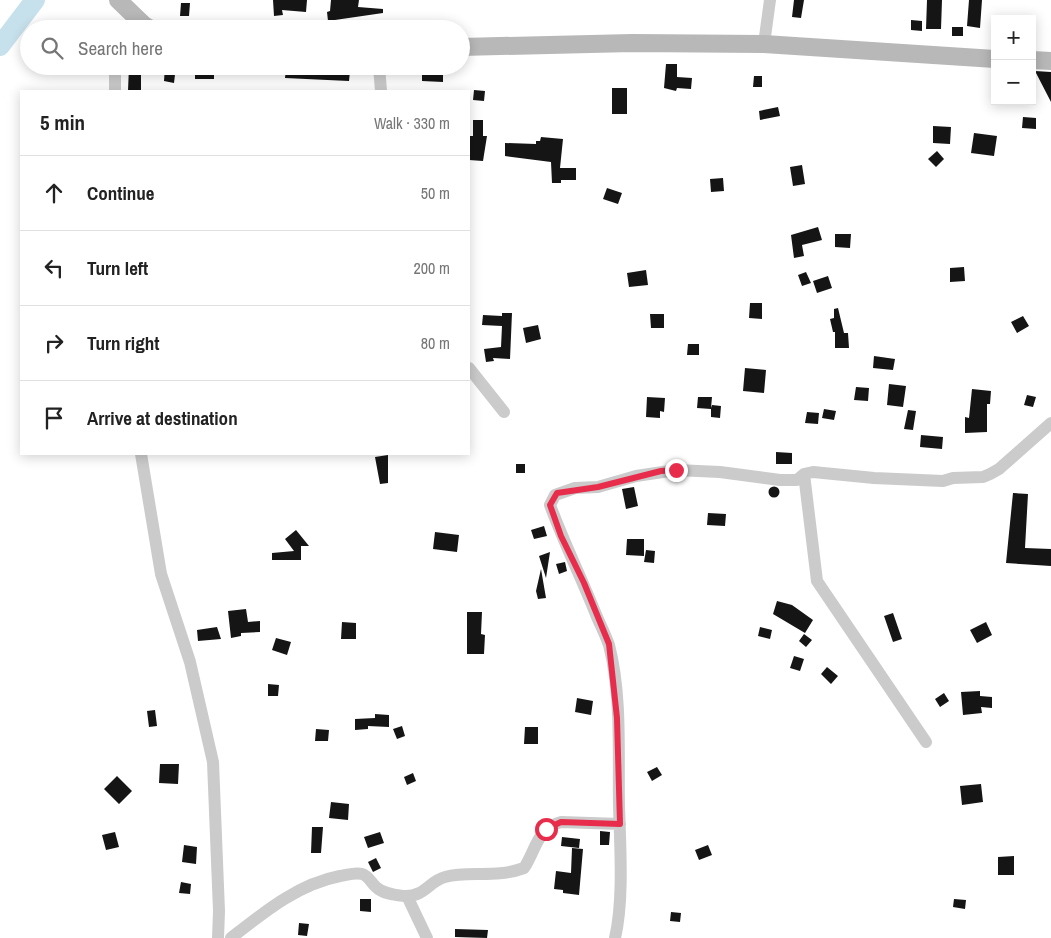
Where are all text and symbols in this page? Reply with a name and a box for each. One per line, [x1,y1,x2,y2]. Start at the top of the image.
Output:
map controls [991,15,1036,105]
button: + [991,15,1036,60]
search box [20,20,470,75]
icon: search [38,34,66,62]
text: Search here [78,35,163,61]
button: − [991,60,1036,105]
text: 5 min [40,108,85,137]
text: Walk · 330 m [374,112,450,134]
icon: ahead [40,179,68,207]
text: Continue [87,180,155,206]
text: 50 m [421,182,450,204]
icon: left [40,254,68,282]
text: Turn left [87,255,148,281]
text: 200 m [414,257,450,279]
icon: right [40,329,68,357]
text: Turn right [87,330,159,356]
text: 80 m [421,332,450,354]
icon: arrive [40,404,68,432]
text: Arrive at destination [87,405,238,431]
route end [665,459,688,482]
route start [535,818,558,841]

